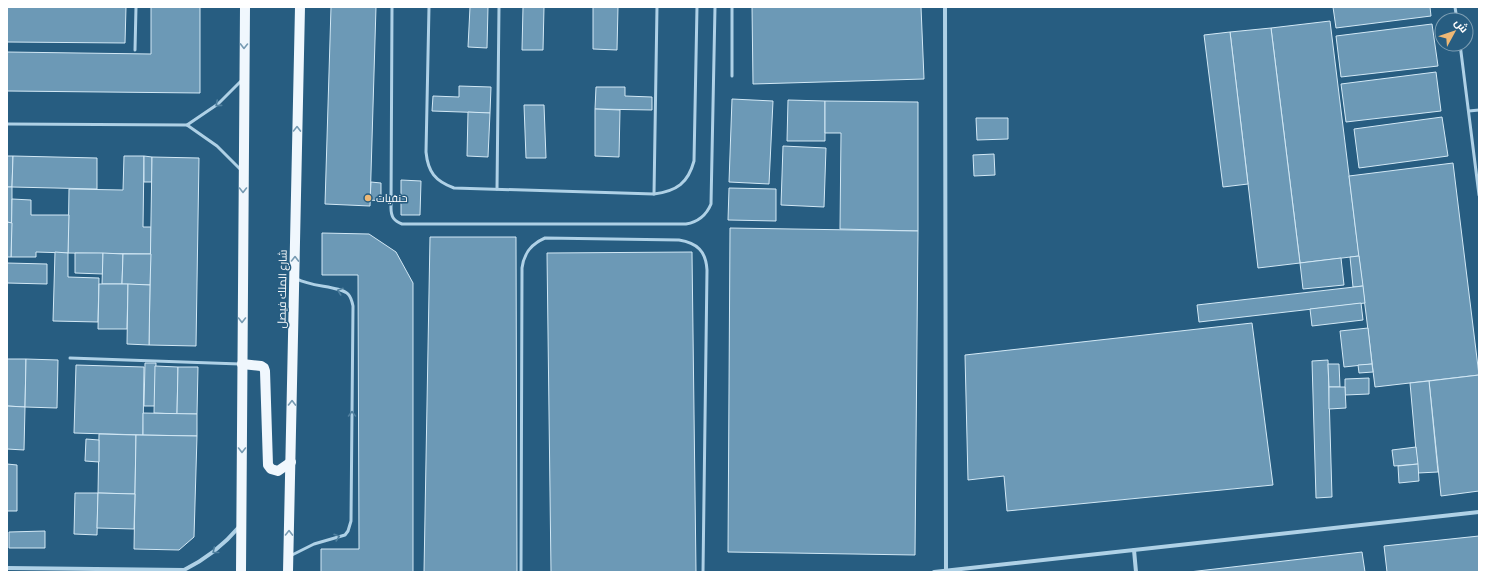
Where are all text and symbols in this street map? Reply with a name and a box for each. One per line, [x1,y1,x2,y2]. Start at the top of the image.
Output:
north arrow [1434,12,1474,52]
text: ش [1452,16,1472,35]
one-way arrow [240,43,249,49]
one-way arrow [215,99,222,106]
one-way arrow [293,126,301,132]
one-way arrow [239,187,247,193]
place label: حنفيات [376,191,408,205]
marker: حنفيات [363,193,373,203]
street label: شارع الملك فيصل [274,249,291,329]
one-way arrow [290,256,299,262]
one-way arrow [336,287,343,296]
one-way arrow [238,317,246,323]
one-way arrow [288,400,296,406]
one-way arrow [348,411,356,417]
one-way arrow [238,447,246,453]
one-way arrow [285,530,293,536]
one-way arrow [334,533,341,542]
one-way arrow [213,546,220,553]

